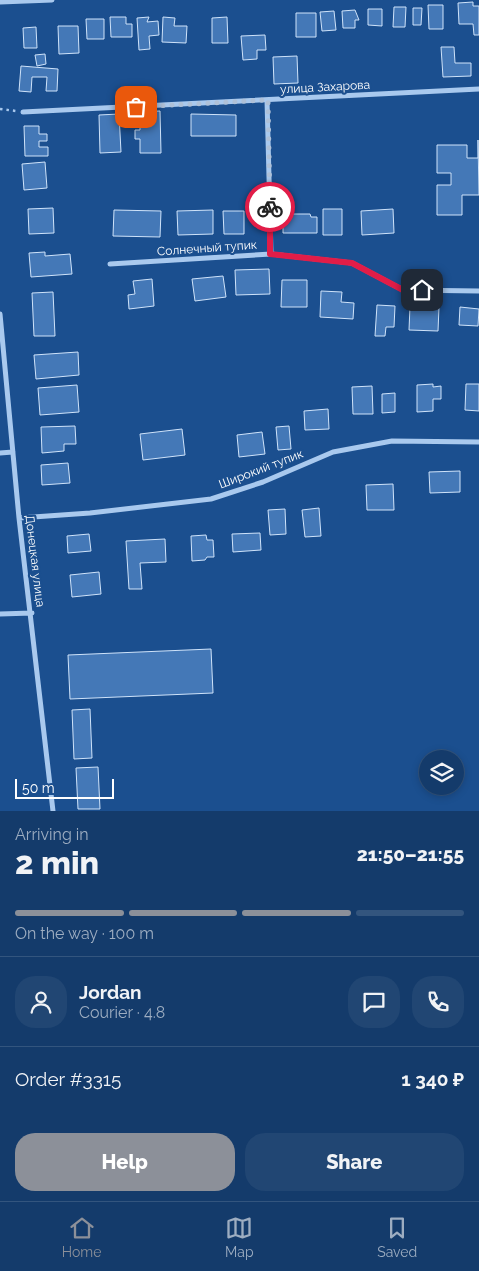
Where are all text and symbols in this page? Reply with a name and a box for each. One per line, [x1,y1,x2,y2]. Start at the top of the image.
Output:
street label: улица Захарова [280,78,370,96]
pin [115,86,157,128]
icon: bag [122,93,150,121]
courier [245,182,295,232]
icon: bike [256,193,284,221]
street label: Солнечный тупик [157,238,257,258]
pin [401,269,443,311]
icon: home [408,276,436,304]
street label: Широкий тупик [217,447,305,491]
street label: Донецкая улица [22,514,48,608]
map controls [419,750,464,795]
button: layers [419,750,464,795]
scale bar [15,776,114,799]
text: 50 m [22,780,55,796]
text: Arriving in [15,825,89,844]
text: 21:50–21:55 [357,843,464,865]
text: 2 min [15,844,99,881]
text: On the way · 100 m [15,924,154,943]
button: person [15,976,67,1028]
button: chat [348,976,400,1028]
button: phone [412,976,464,1028]
text: Jordan [79,981,142,1003]
text: Courier · 4.8 [79,1003,165,1022]
text: Order #3315 [15,1068,121,1090]
text: 1 340 ₽ [401,1068,464,1090]
button: Help [15,1133,235,1191]
button: Share [245,1133,464,1191]
tab: Home [62,1214,101,1260]
tab: Map [225,1214,254,1260]
tab: Saved [377,1214,417,1260]

